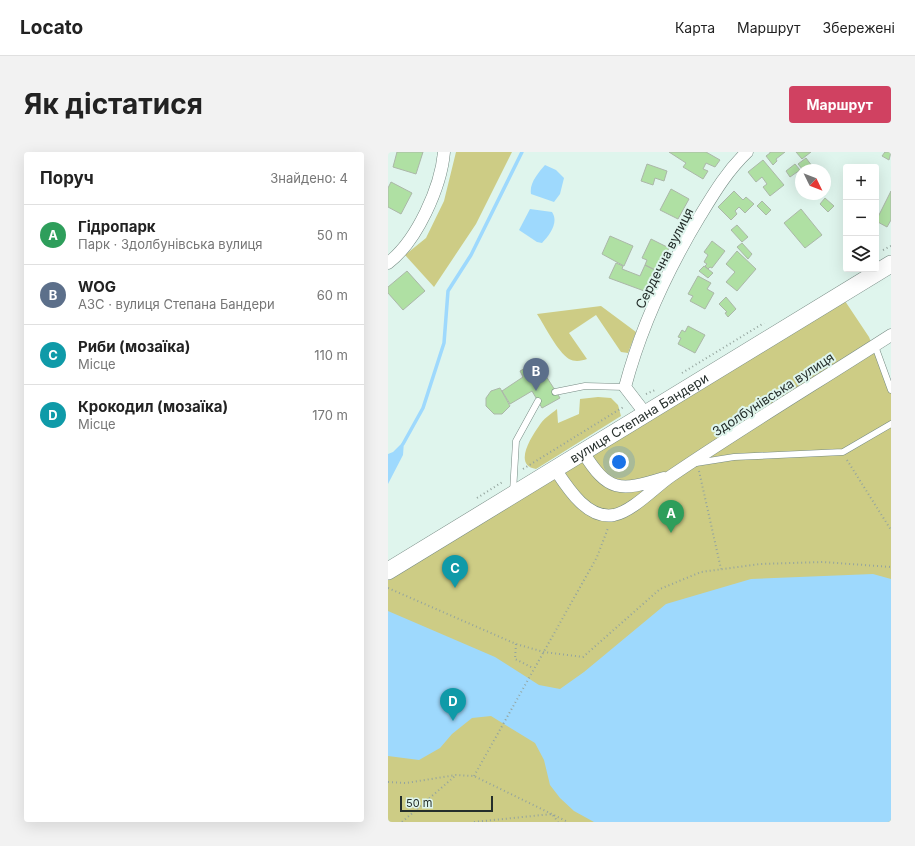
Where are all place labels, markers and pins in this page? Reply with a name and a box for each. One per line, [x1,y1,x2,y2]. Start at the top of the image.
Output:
pin: B [523,358,549,391]
pin: A [658,500,684,533]
pin: C [442,555,468,588]
pin: D [440,688,466,721]

